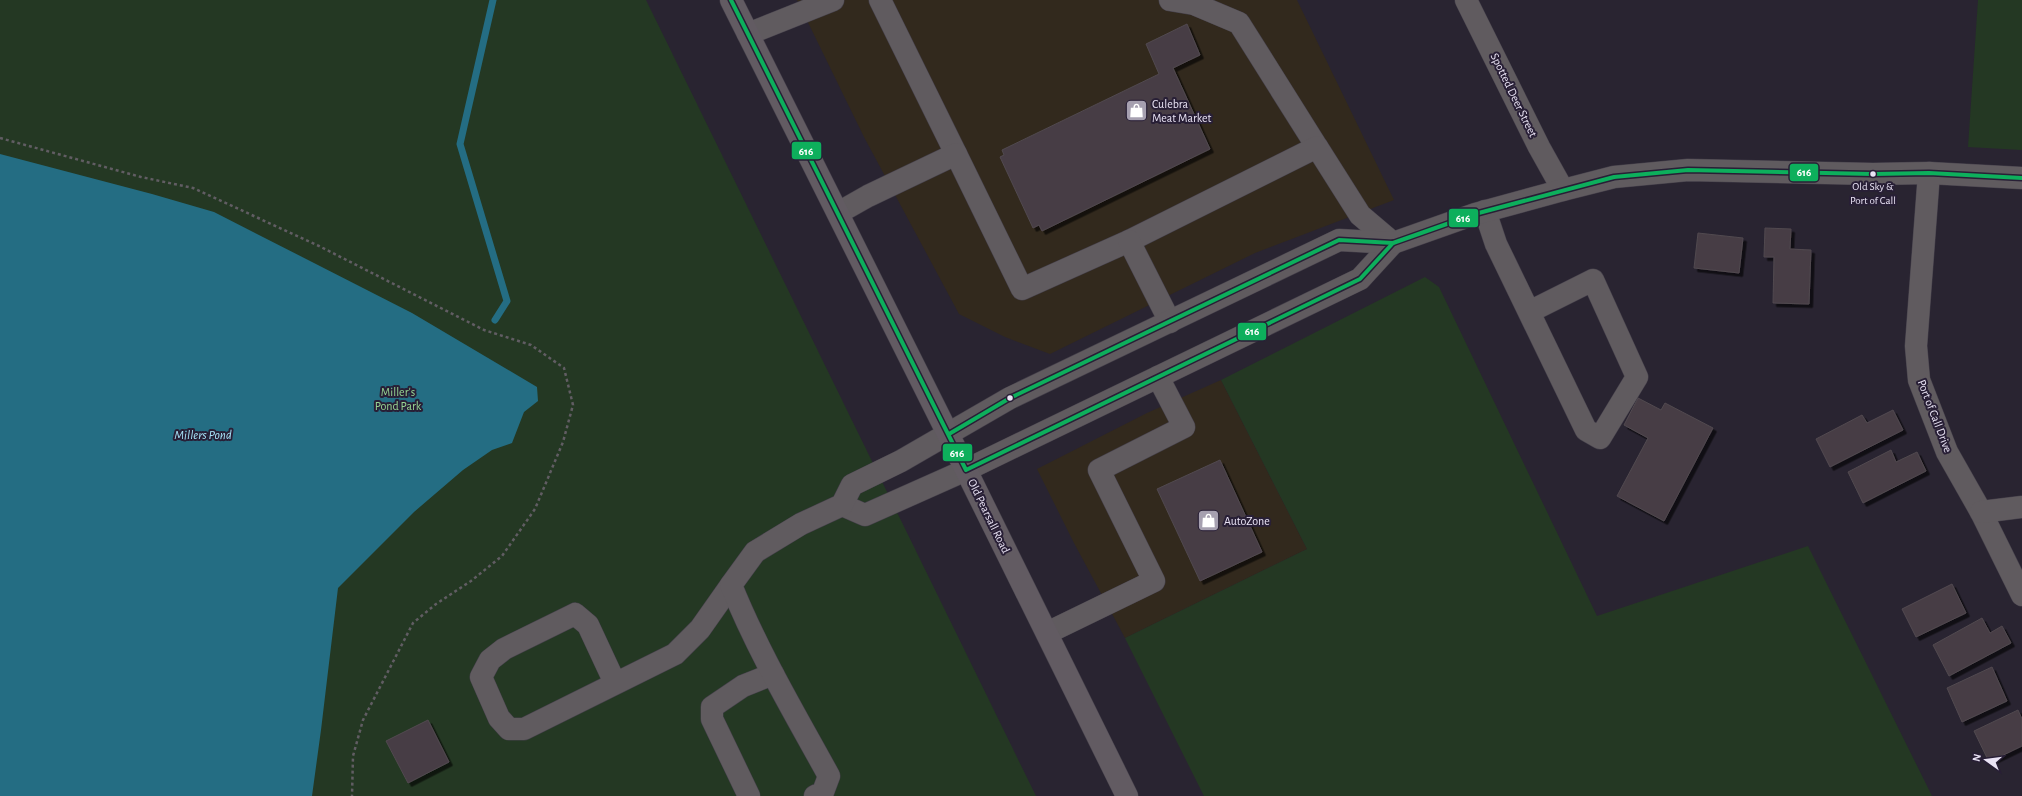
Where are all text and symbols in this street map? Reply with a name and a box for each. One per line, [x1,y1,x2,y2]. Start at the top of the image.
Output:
street label: Spotted Deer Street [1488,51,1540,139]
shop icon: Culebra Meat Market [1124,98,1150,124]
place label: Culebra Meat Market [1152,98,1212,124]
line badge: 616 [791,141,822,160]
text: 616 [799,146,813,157]
line badge: 616 [1789,163,1819,182]
text: 616 [1797,167,1811,178]
marker: Old Sky & Port of Call [1868,169,1878,179]
place label: Old Sky & Port of Call [1850,181,1896,206]
line badge: 616 [1448,208,1479,228]
text: 616 [1456,213,1470,224]
line badge: 616 [1237,322,1267,341]
text: 616 [1245,326,1259,337]
street label: Port of Call Drive [1916,378,1954,454]
park label: Miller's Pond Park [375,386,422,412]
unlabelled marker [1005,393,1015,403]
water label: Millers Pond [174,429,232,442]
line badge: 616 [942,443,973,462]
text: 616 [950,448,964,459]
street label: Old Pearsall Road [966,477,1012,555]
shop icon: AutoZone [1196,508,1222,534]
place label: AutoZone [1224,515,1270,527]
north arrow [1966,740,2006,780]
text: N [1971,753,1983,763]

